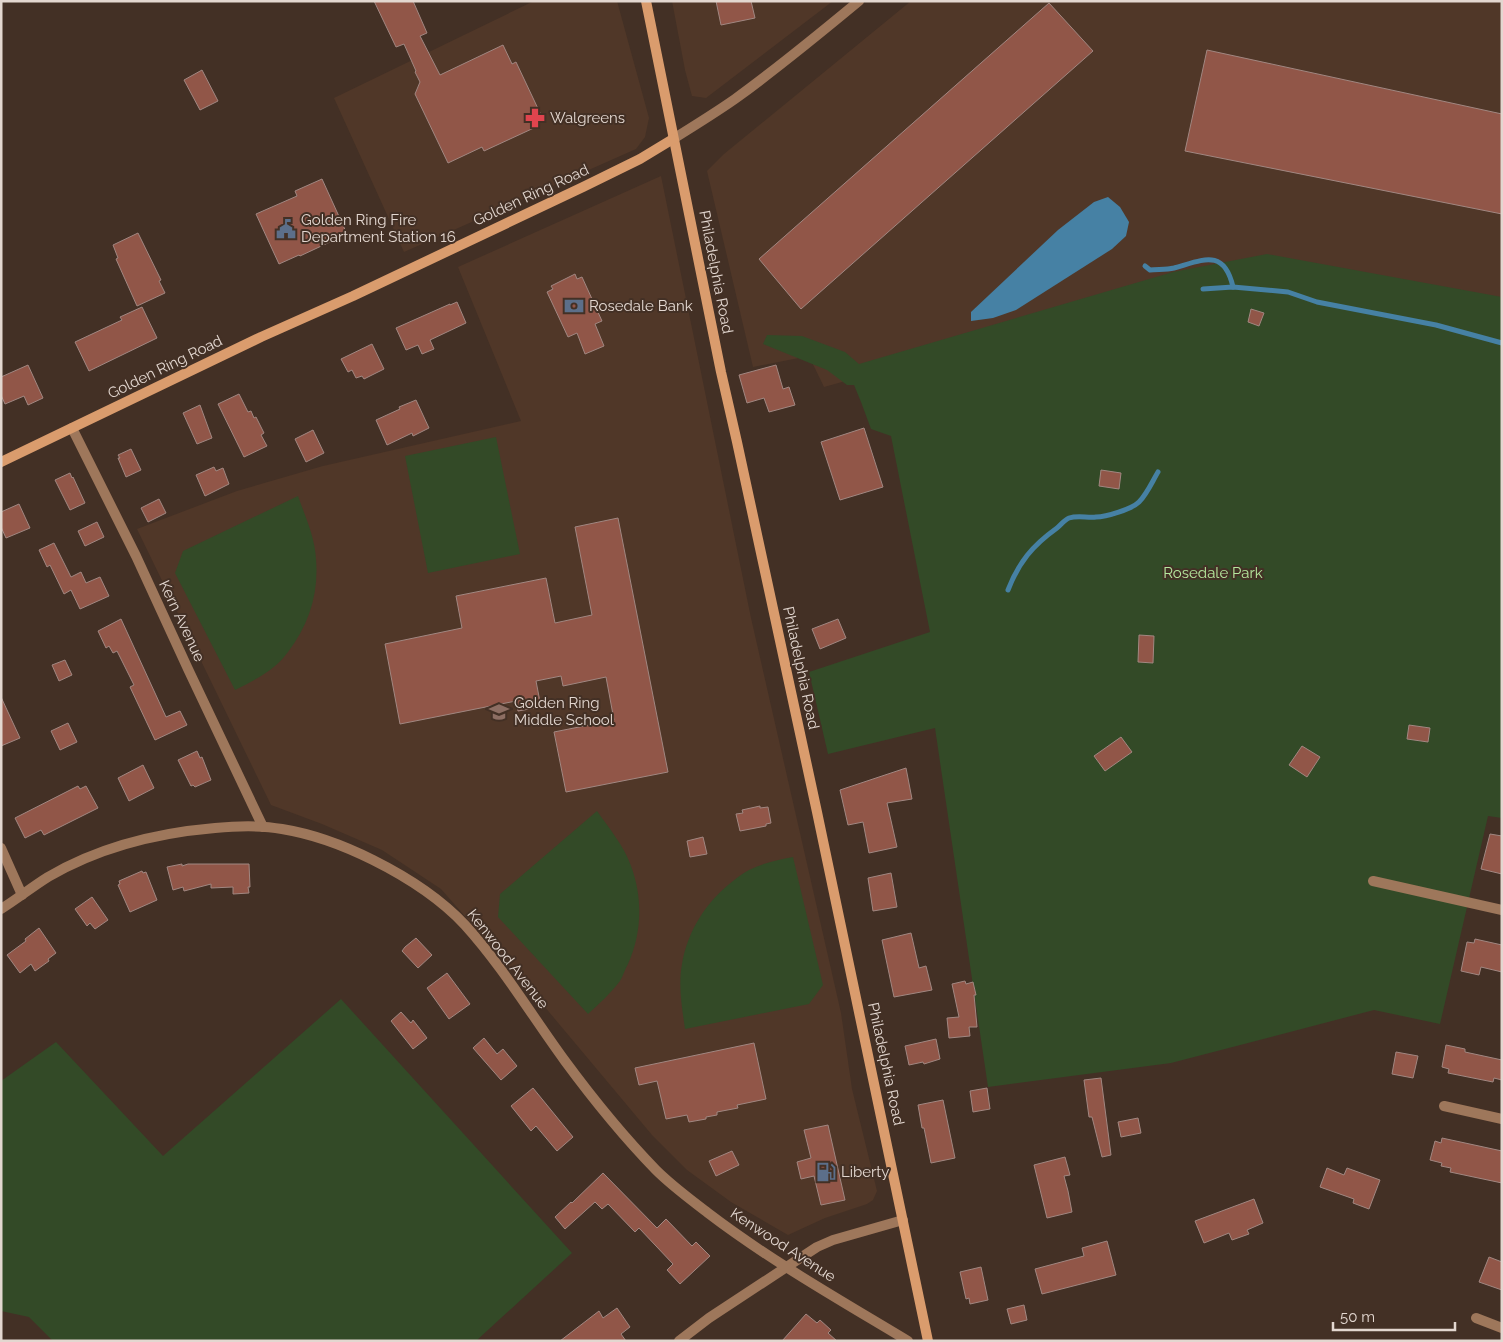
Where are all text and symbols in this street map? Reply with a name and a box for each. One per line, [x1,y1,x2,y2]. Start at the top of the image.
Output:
pharmacy icon: Walgreens [524,107,546,129]
place label: Walgreens [550,109,625,127]
street label: Golden Ring Road [470,160,592,230]
street label: Philadelphia Road [695,209,737,335]
place label: Golden Ring Fire Department Station 16 [301,211,456,246]
public building icon: Golden Ring Fire Department Station 16 [275,218,297,240]
bank icon: Rosedale Bank [563,295,585,317]
place label: Rosedale Bank [589,297,693,315]
street label: Golden Ring Road [105,331,225,403]
park label: Rosedale Park [1163,564,1263,582]
street label: Kern Avenue [155,577,209,665]
street label: Philadelphia Road [779,605,823,731]
place label: Golden Ring Middle School [514,694,615,729]
school or university icon: Golden Ring Middle School [488,701,510,723]
street label: Kenwood Avenue [463,906,553,1013]
street label: Philadelphia Road [864,1001,908,1127]
fuel station icon: Liberty [815,1161,837,1183]
place label: Liberty [841,1163,890,1181]
street label: Kenwood Avenue [727,1204,839,1286]
scale bar [1333,1300,1456,1332]
text: 50 m [1340,1308,1375,1326]

